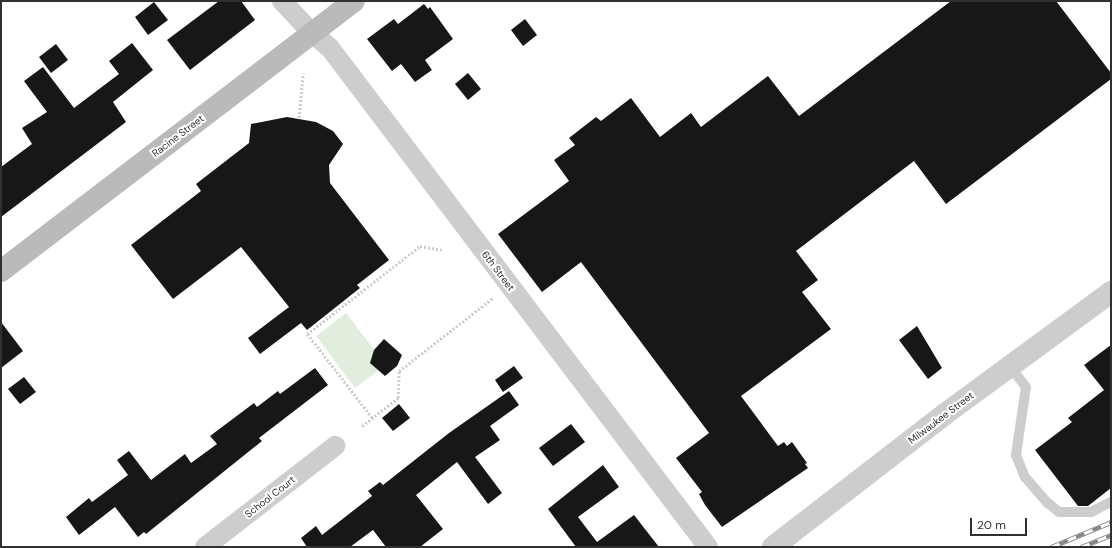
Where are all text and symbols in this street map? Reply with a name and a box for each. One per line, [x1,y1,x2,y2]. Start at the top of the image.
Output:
street label: Racine Street [150,113,206,159]
street label: 6th Street [479,249,517,293]
street label: Milwaukee Street [906,390,976,446]
street label: School Court [242,474,298,520]
scale bar [972,510,1029,536]
text: 20 m [977,517,1006,533]

